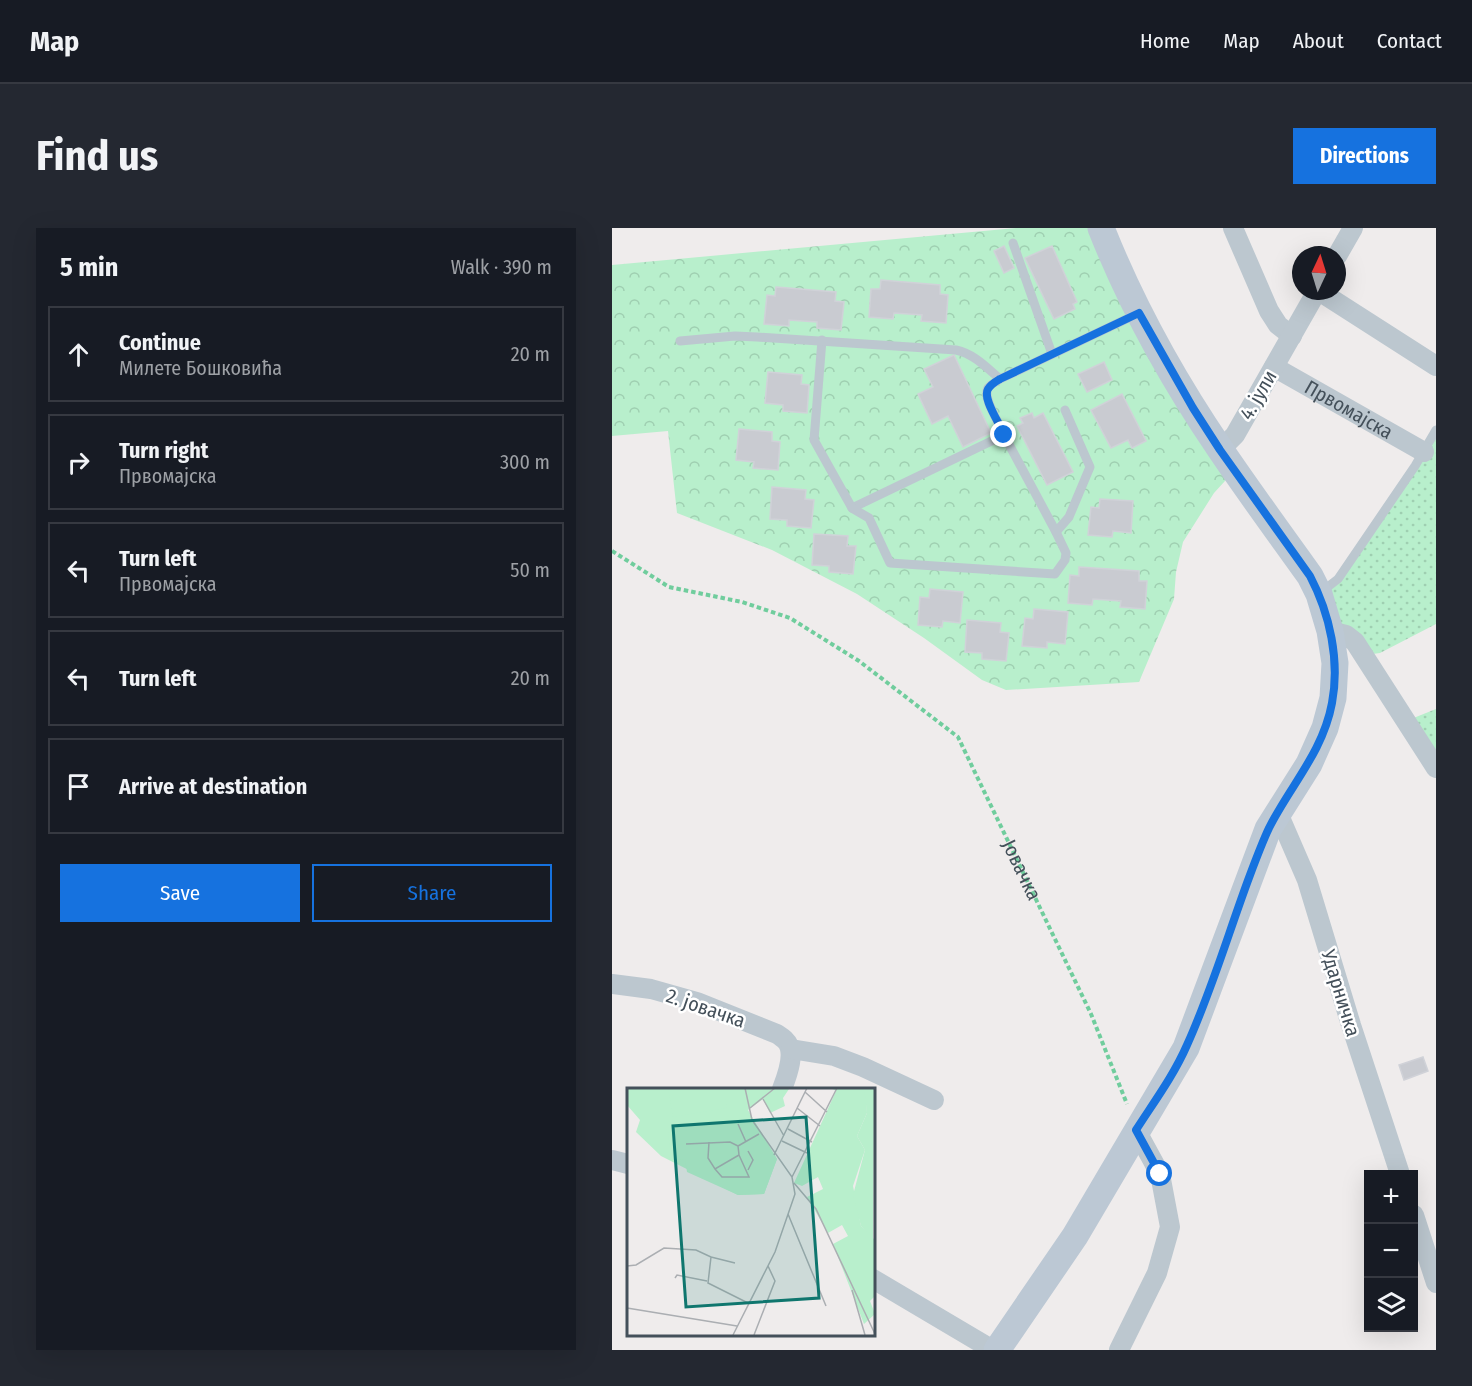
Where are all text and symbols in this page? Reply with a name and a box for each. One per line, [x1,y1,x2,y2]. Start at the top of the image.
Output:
text: Map [30,25,79,58]
text: Home [1140,28,1190,54]
text: Map [1223,28,1260,54]
text: About [1293,28,1344,54]
text: Contact [1377,28,1442,54]
button: Directions [1293,128,1436,184]
text: Find us [36,131,158,181]
north arrow [1292,246,1346,300]
text: 5 min [60,252,118,283]
text: Walk · 390 m [451,255,552,279]
text: Continue [119,329,201,356]
icon: ahead [62,338,95,371]
text: 20 m [511,342,550,366]
text: Милете Бошковића [119,356,282,380]
street label: 4. јули [1234,366,1282,424]
street label: Првомајска [1300,375,1397,444]
route end [990,421,1016,447]
text: Turn right [119,437,208,464]
icon: right [62,446,95,479]
text: 300 m [500,450,550,474]
text: Првомајска [119,464,216,488]
text: Turn left [119,545,197,572]
icon: left [62,554,95,587]
text: 50 m [510,558,550,582]
text: Првомајска [119,572,216,596]
icon: left [62,662,95,695]
text: Turn left [119,665,197,692]
text: 20 m [511,666,550,690]
icon: arrive [62,770,95,803]
text: Arrive at destination [119,773,307,800]
street label: Јовачка [997,836,1047,904]
button: Save [60,864,300,922]
button: Share [312,864,552,922]
street label: Ударничка [1316,946,1366,1039]
street label: 2. јовачка [663,983,749,1033]
inset map [627,1088,874,1335]
route start [1146,1160,1172,1186]
map controls [1364,1170,1418,1332]
button: + [1364,1170,1418,1224]
button: − [1364,1224,1418,1278]
button: layers [1364,1278,1418,1332]

